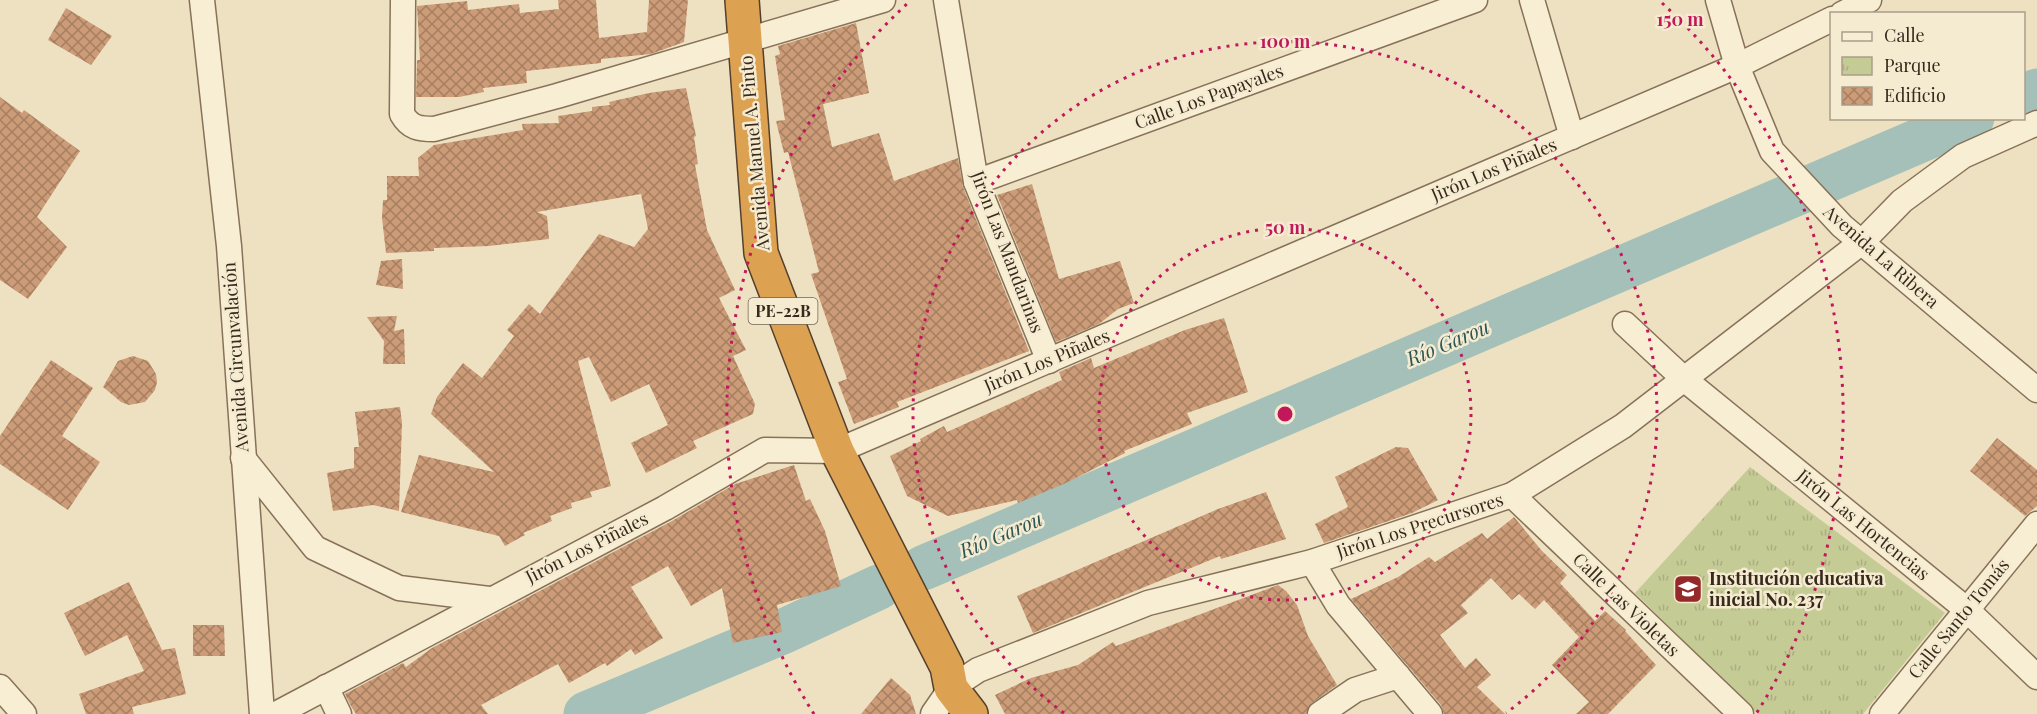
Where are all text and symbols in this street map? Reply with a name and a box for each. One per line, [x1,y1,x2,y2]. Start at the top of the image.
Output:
text: 150 m [1656,7,1704,31]
legend [1830,12,2025,120]
text: Calle [1884,23,1925,47]
text: 100 m [1260,29,1311,53]
text: Parque [1884,53,1941,77]
street label: Avenida Manuel A. Pinto [734,54,775,253]
street label: Calle Los Papayales [1131,58,1286,134]
text: Edificio [1884,83,1946,107]
street label: Jirón Los Piñales [1426,132,1560,207]
street label: Jirón Las Mandarinas [966,166,1050,336]
street label: Avenida La Ribera [1818,199,1945,313]
text: 50 m [1265,215,1306,239]
street label: Avenida Circunvalación [216,261,254,454]
road number: PE-22B [748,298,818,324]
water label: Río Garou [1401,312,1493,372]
street label: Jirón Los Piñales [979,323,1113,398]
centre of rings [1275,404,1295,424]
street label: Jirón Las Hortencias [1791,463,1935,585]
street label: Jirón Los Precursores [1332,487,1506,564]
water label: Río Garou [954,504,1046,564]
street label: Jirón Los Piñales [520,506,652,589]
street label: Calle Las Violetas [1568,547,1685,661]
street label: Calle Santo Tomás [1902,553,2014,683]
place label: Institución educativa inicial No. 237 [1709,566,1884,611]
school or university icon: Institución educativa inicial No. 237 [1672,573,1704,605]

